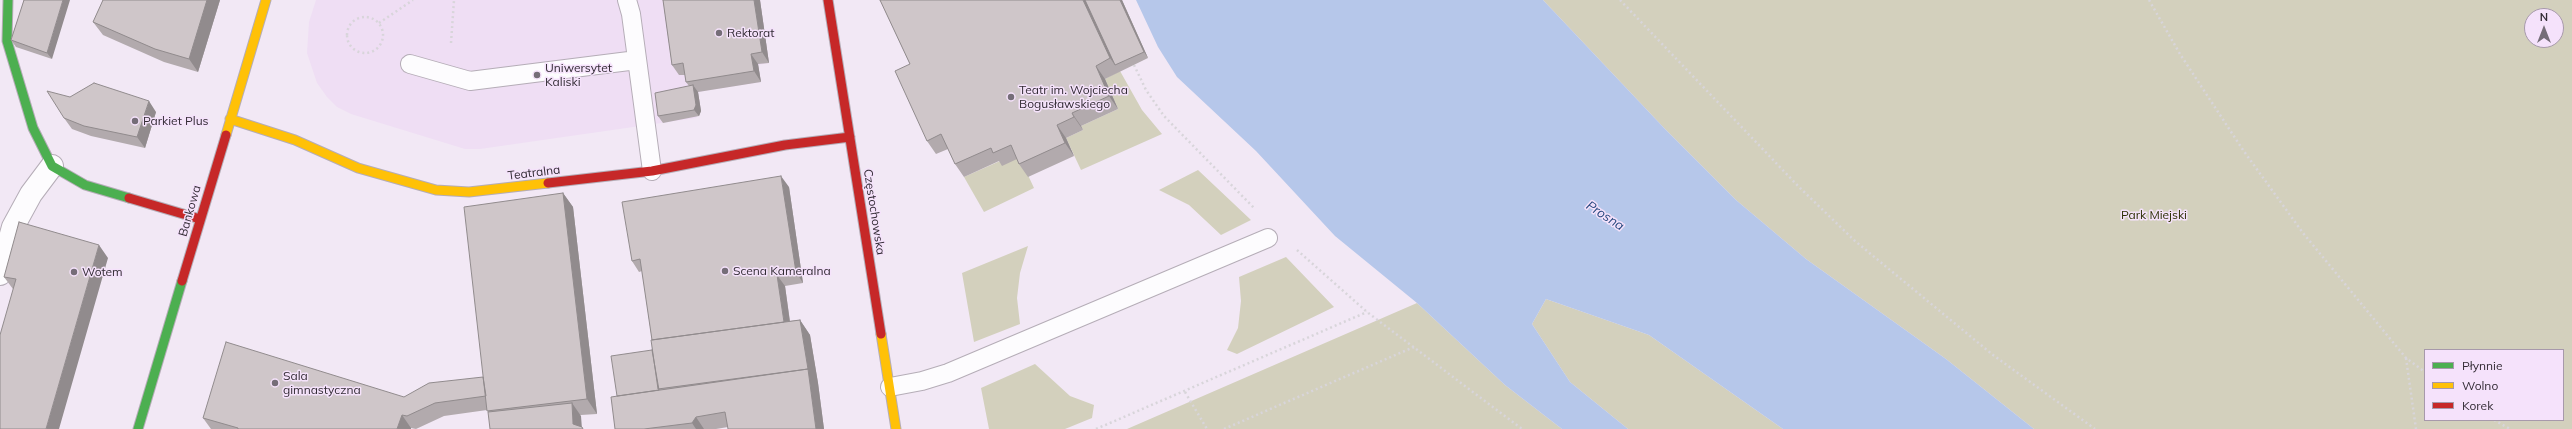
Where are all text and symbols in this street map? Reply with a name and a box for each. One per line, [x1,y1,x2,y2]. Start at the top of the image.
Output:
north arrow [2524,8,2564,48]
text: N [2540,10,2548,24]
place label: Rektorat [727,26,774,40]
marker: Rektorat [714,28,724,38]
place label: Uniwersytet Kaliski [545,61,612,89]
marker: Uniwersytet Kaliski [532,70,542,80]
place label: Teatr im. Wojciecha Bogusławskiego [1019,83,1128,111]
marker: Teatr im. Wojciecha Bogusławskiego [1006,92,1016,102]
place label: Parkiet Plus [143,114,209,128]
marker: Parkiet Plus [130,116,140,126]
street label: Teatralna [507,163,561,183]
street label: Częstochowska [860,168,888,256]
street label: Bankowa [176,184,204,238]
water label: Prosna [1583,198,1627,234]
park label: Park Miejski [2121,208,2187,222]
place label: Scena Kameralna [733,264,831,278]
place label: Wotem [82,265,123,279]
marker: Scena Kameralna [720,266,730,276]
marker: Wotem [69,267,79,277]
legend [2424,349,2564,421]
text: Płynnie [2462,358,2503,373]
place label: Sala gimnastyczna [283,369,361,397]
marker: Sala gimnastyczna [270,378,280,388]
text: Wolno [2462,378,2498,393]
text: Korek [2462,398,2493,413]

